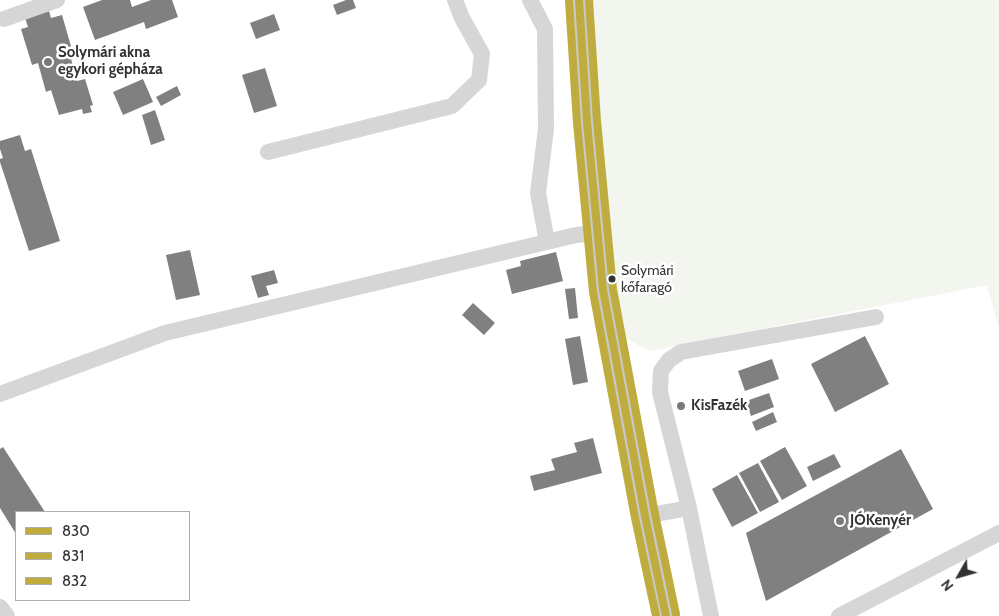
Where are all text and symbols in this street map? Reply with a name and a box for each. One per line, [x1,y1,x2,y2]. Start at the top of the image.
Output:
place label: Solymári akna egykori gépháza [58,44,163,79]
marker: Solymári akna egykori gépháza [42,56,54,68]
place label: Solymári kőfaragó [621,263,674,296]
marker: Solymári kőfaragó [607,274,617,284]
place label: KisFazék [691,397,747,415]
marker: KisFazék [675,400,687,412]
legend [15,511,190,601]
place label: JÓKenyér [850,512,911,530]
marker: JÓKenyér [834,515,846,527]
text: 830 [62,522,90,540]
text: 831 [62,547,84,565]
north arrow [934,551,984,601]
text: 832 [62,572,87,590]
text: N [937,576,957,595]

